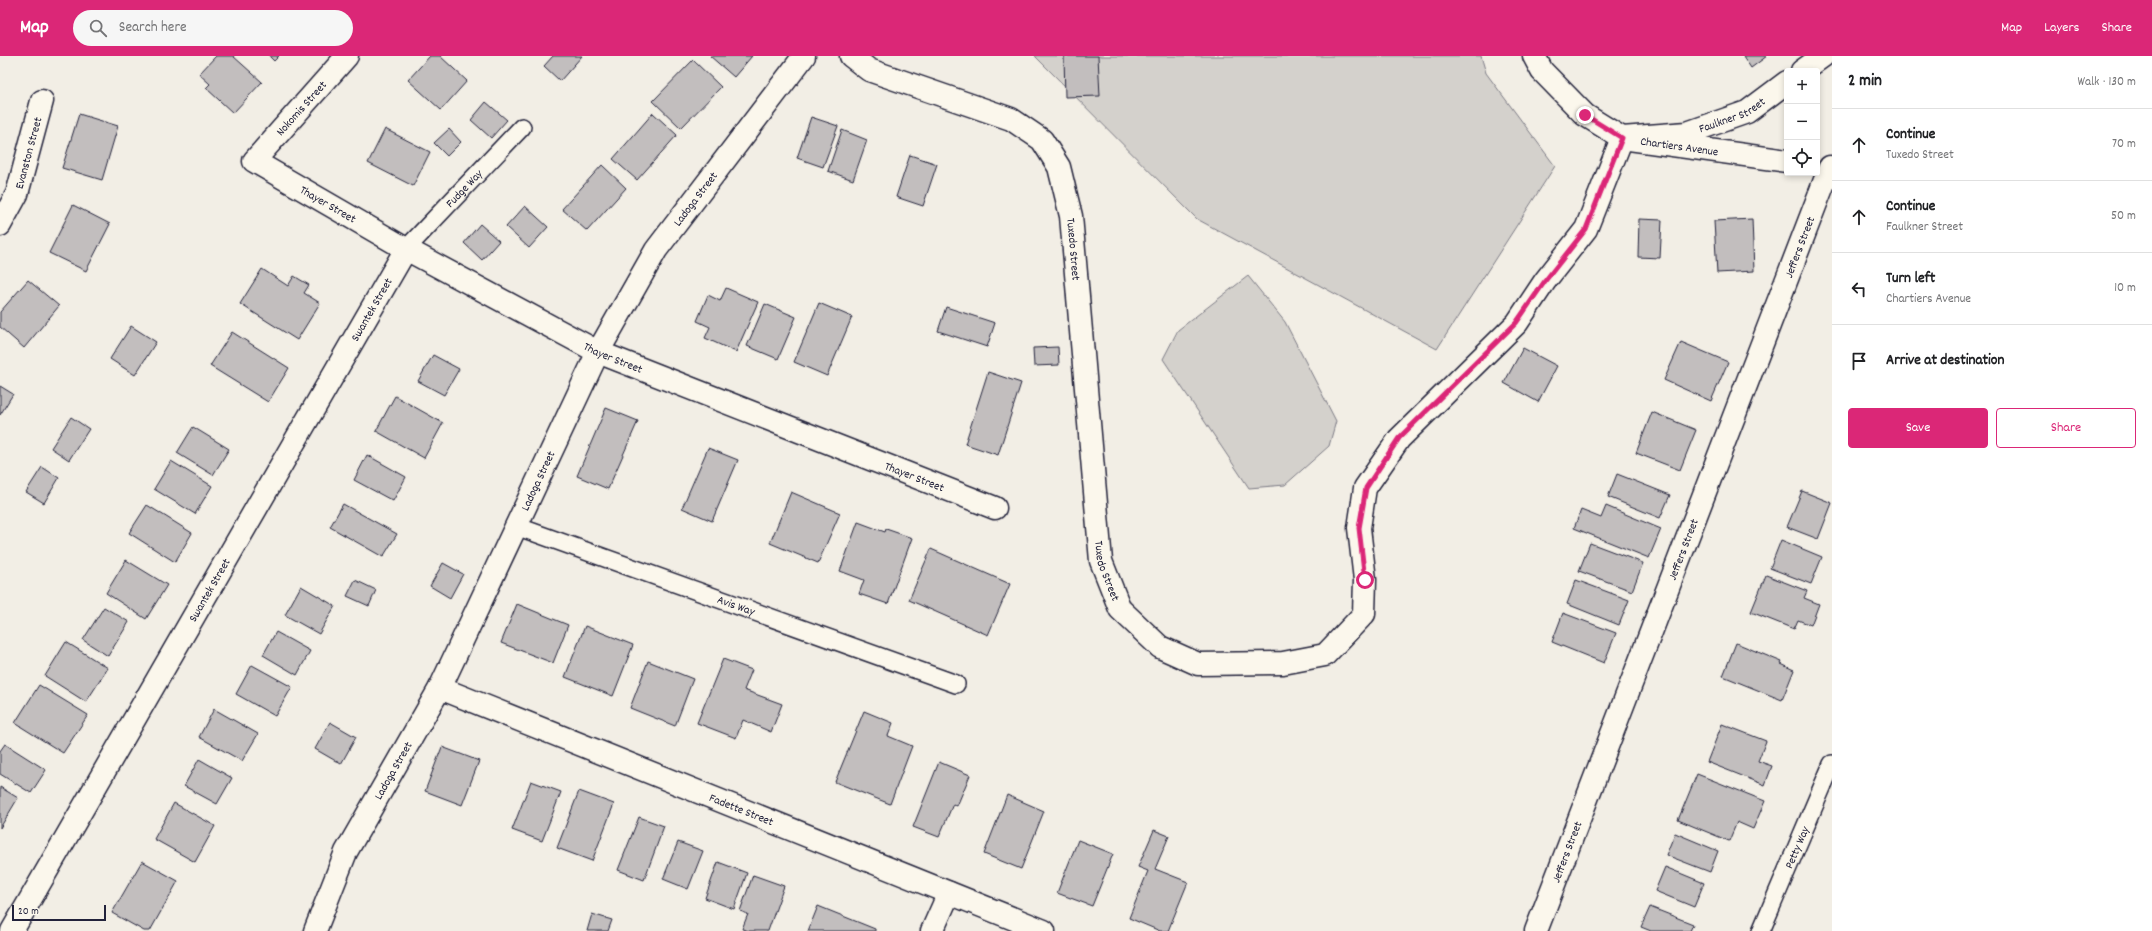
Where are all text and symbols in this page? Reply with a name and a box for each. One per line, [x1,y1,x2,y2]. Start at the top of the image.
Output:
search box [73,10,353,46]
text: Map [20,15,49,42]
icon: search [87,17,109,39]
text: Search here [119,17,187,39]
text: Map [2001,18,2022,38]
text: Layers [2044,18,2079,38]
text: Share [2101,18,2132,38]
map controls [1784,68,1820,176]
button: + [1784,68,1820,104]
text: 2 min [1848,70,1882,94]
text: Walk · 130 m [2077,73,2136,92]
street label: Nokomis Street [273,77,332,140]
street label: Faulkner Street [1697,94,1770,138]
button: − [1784,104,1820,140]
route end [1576,106,1594,124]
street label: Evanston Street [12,115,47,191]
text: Continue [1886,124,1935,146]
street label: Chartiers Avenue [1639,134,1719,161]
icon: ahead [1848,134,1870,156]
text: 70 m [2112,135,2136,154]
button: locate [1784,140,1820,176]
text: Tuxedo Street [1886,146,1954,165]
street label: Fudge Way [443,165,488,212]
street label: Ladoga Street [670,168,723,230]
street label: Thayer Street [296,182,359,229]
text: Continue [1886,196,1935,218]
icon: ahead [1848,206,1870,228]
text: 50 m [2111,207,2136,226]
street label: Jeffers Street [1781,214,1820,281]
street label: Tuxedo Street [1061,217,1084,282]
text: Faulkner Street [1886,218,1963,237]
text: Turn left [1886,268,1935,290]
street label: Swantek Street [347,275,398,345]
icon: left [1848,278,1870,300]
text: 10 m [2114,279,2136,298]
text: Chartiers Avenue [1886,290,1971,309]
street label: Thayer Street [580,339,645,379]
icon: arrive [1848,350,1870,372]
text: Arrive at destination [1886,350,2004,372]
button: Save [1848,408,1988,448]
button: Share [1996,408,2136,448]
street label: Ladoga Street [517,448,560,514]
street label: Thayer Street [882,458,947,497]
street label: Jeffers Street [1665,516,1704,583]
street label: Tuxedo Street [1089,540,1123,604]
street label: Swantek Street [185,555,236,625]
route start [1356,571,1374,589]
street label: Avis Way [714,592,758,621]
street label: Ladoga Street [371,738,418,803]
street label: Fadette Street [706,790,776,831]
street label: Jeffers Street [1548,819,1588,885]
street label: Petty Way [1781,823,1815,872]
scale bar [12,903,106,922]
text: 20 m [18,904,39,920]

